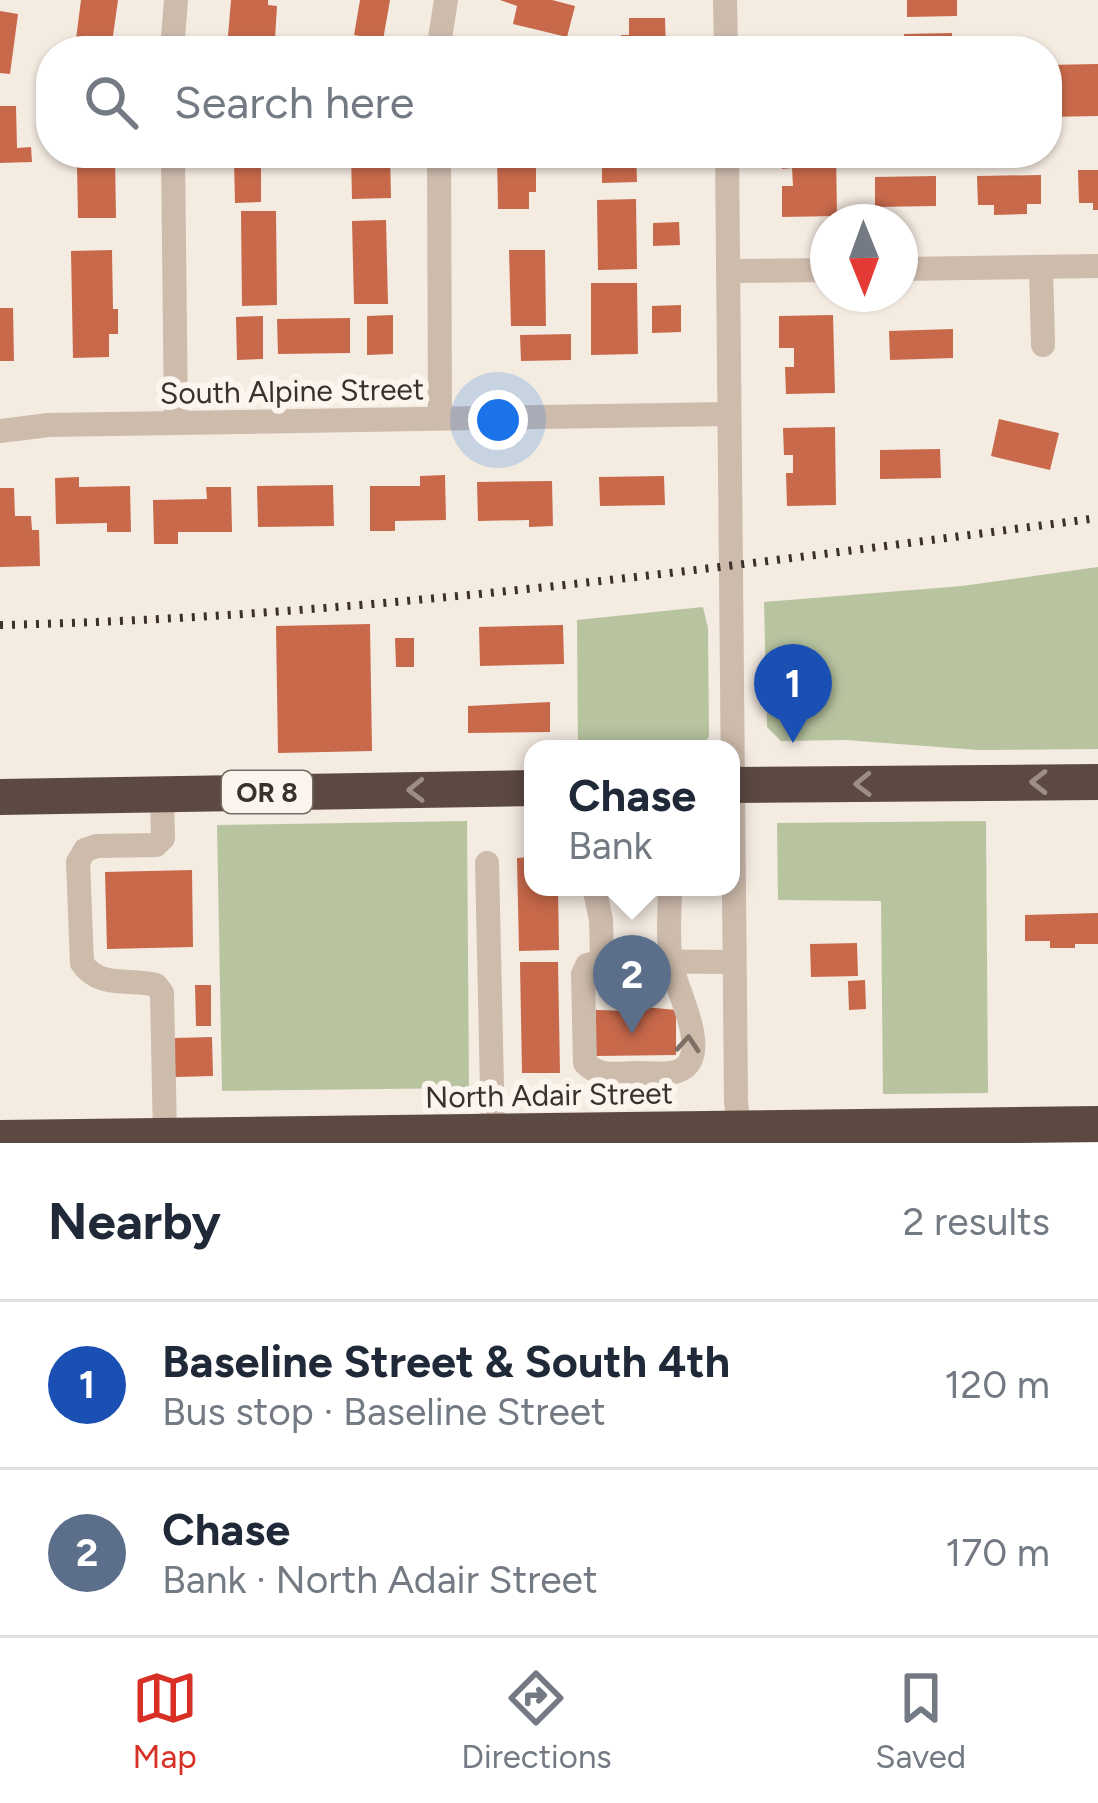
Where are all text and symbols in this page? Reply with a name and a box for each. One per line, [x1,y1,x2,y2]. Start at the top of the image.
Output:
search box [36,36,1062,168]
icon: search [78,69,144,135]
text: Search here [174,75,414,129]
north arrow [810,204,918,312]
street label: South Alpine Street [160,370,424,412]
your location [468,390,528,450]
pin: 1 [754,644,832,743]
popup [524,740,740,896]
text: Chase [568,768,696,822]
one-way arrow [1029,769,1047,795]
road number: OR 8 [222,771,312,813]
one-way arrow [853,771,871,797]
one-way arrow [406,777,424,803]
text: Bank [568,822,652,869]
pin: 2 [593,935,671,1034]
one-way arrow [675,1035,701,1054]
street label: North Adair Street [425,1074,673,1116]
text: Nearby [48,1191,221,1252]
text: 2 results [903,1198,1050,1245]
text: Baseline Street & South 4th [162,1334,730,1388]
text: 1 [79,1361,95,1408]
text: 120 m [944,1361,1050,1408]
text: Bus stop · Baseline Street [162,1388,606,1435]
text: Chase [162,1502,290,1556]
text: 2 [76,1529,98,1576]
text: 170 m [945,1529,1050,1576]
text: Bank · North Adair Street [162,1556,598,1603]
tab: Map [132,1665,198,1776]
tab: Directions [461,1665,612,1776]
tab: Saved [875,1665,966,1776]

